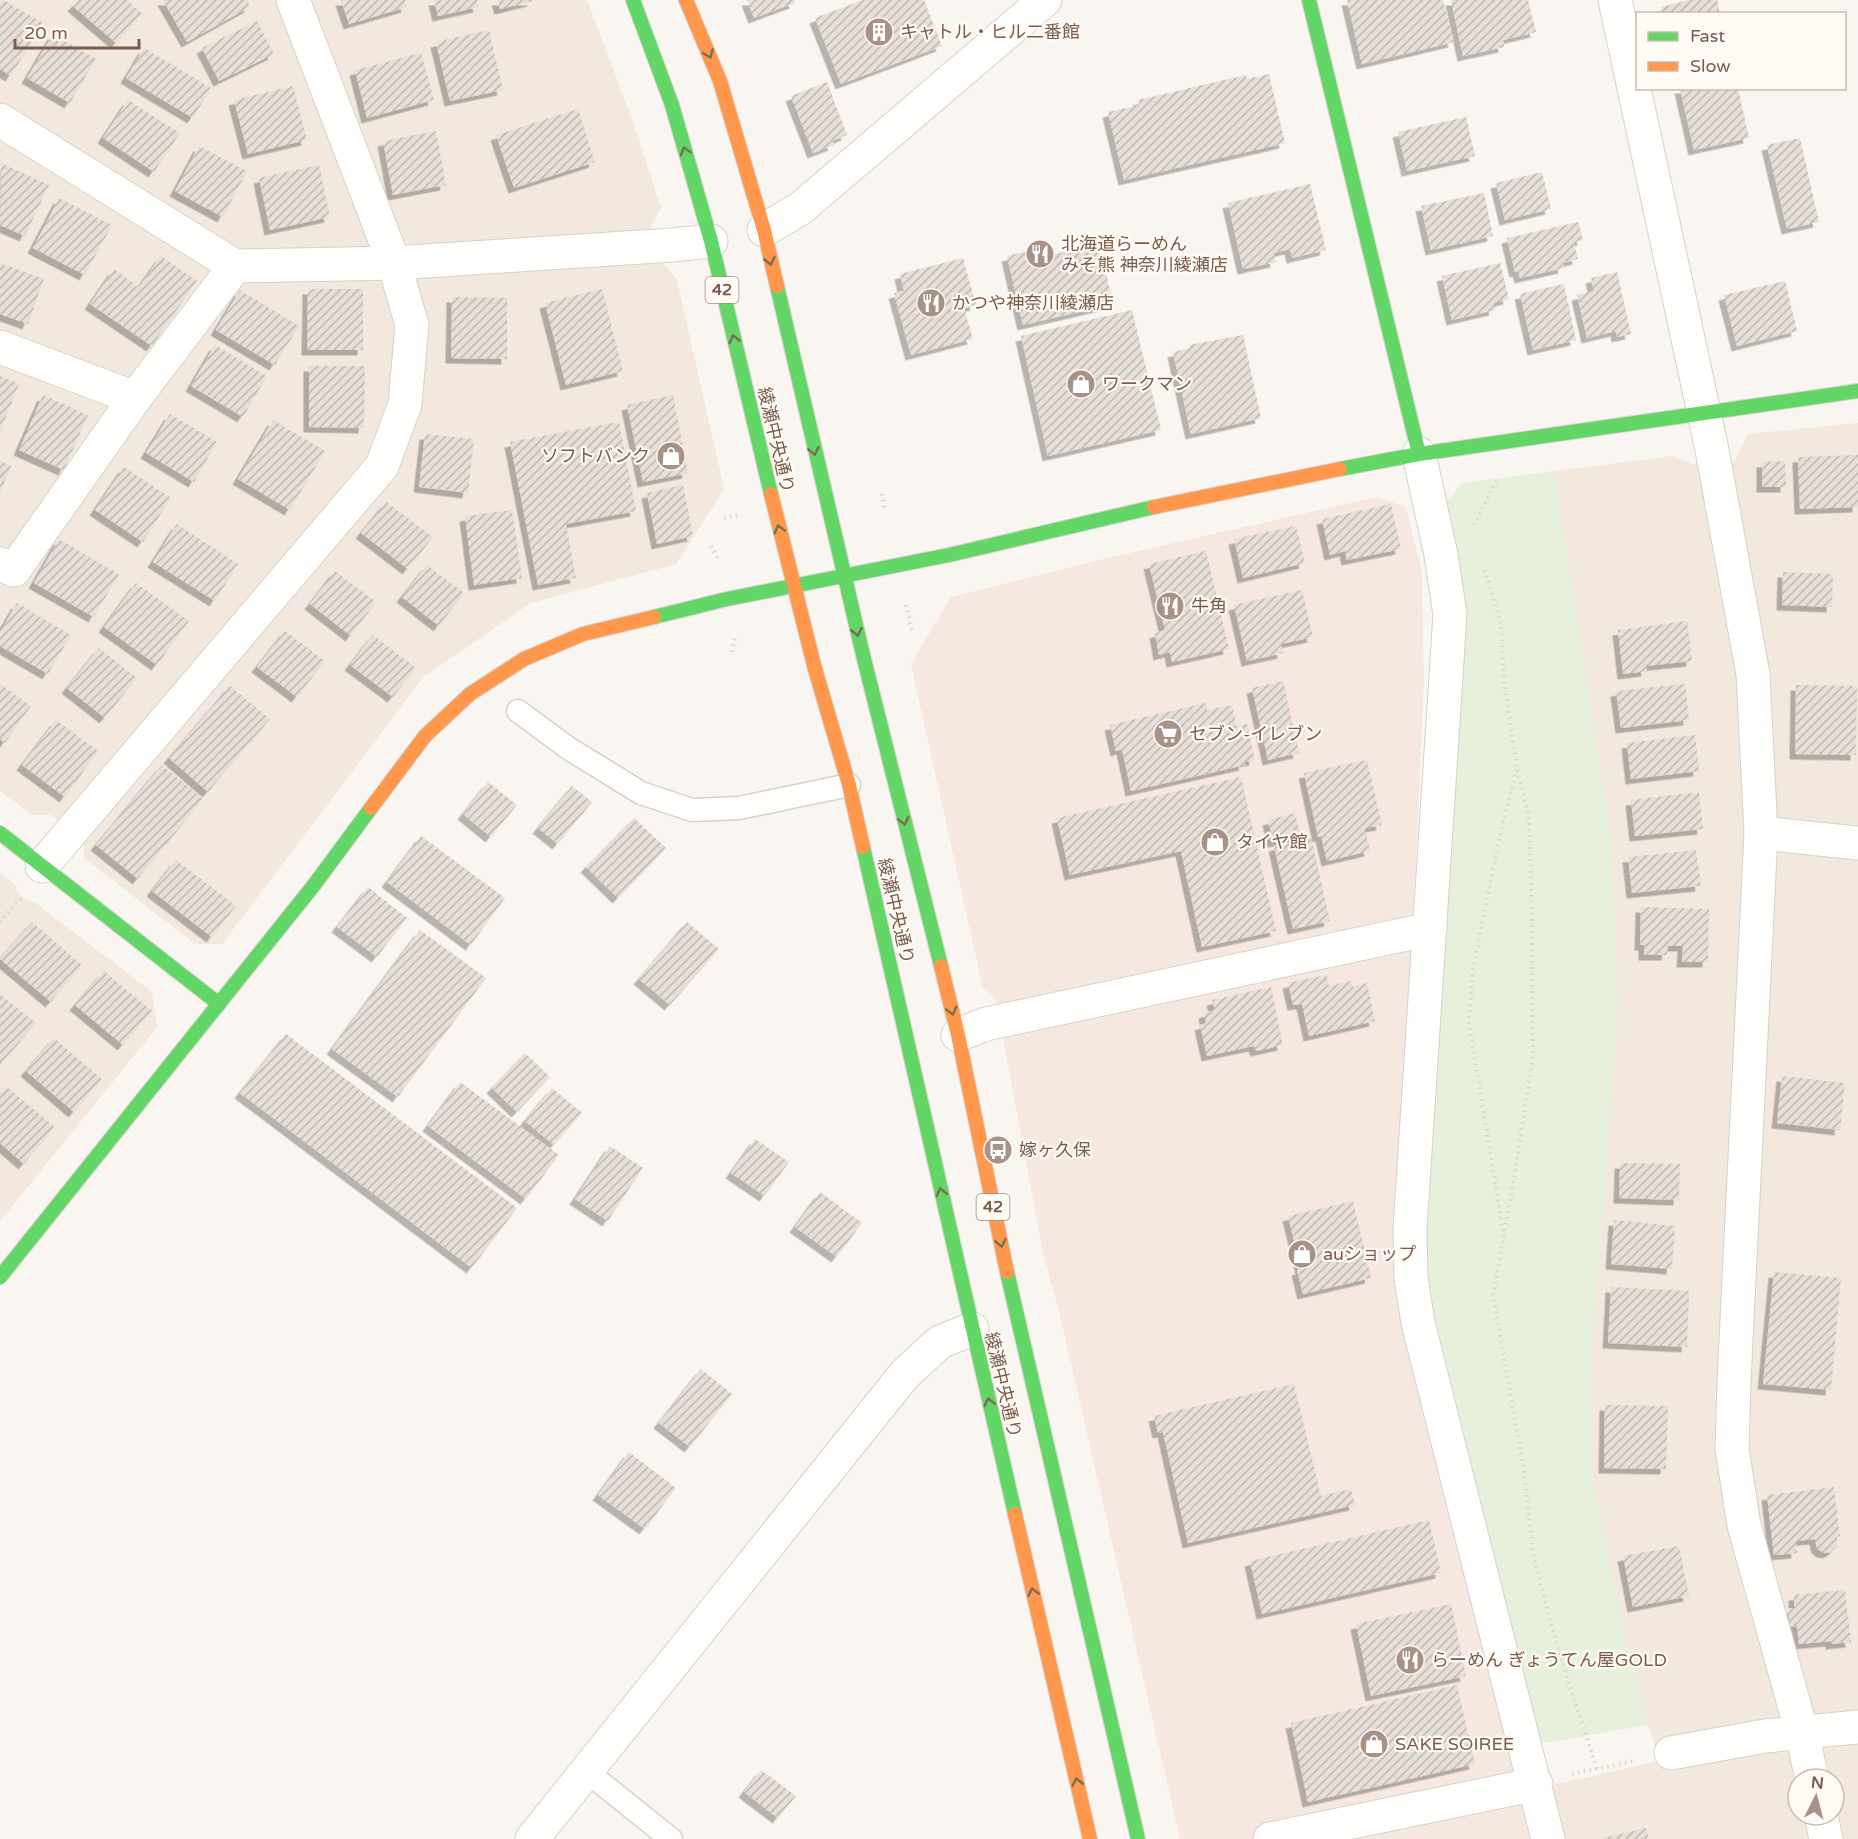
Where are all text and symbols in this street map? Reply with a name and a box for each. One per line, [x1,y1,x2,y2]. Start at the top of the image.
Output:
scale bar [15,12,140,50]
legend [1636,12,1846,90]
building icon: キャトル・ヒル二番館 [863,16,895,48]
place label: キャトル・ヒル二番館 [900,21,1080,43]
text: 20 m [24,22,68,44]
text: Fast [1690,25,1725,47]
one-way arrow [702,47,714,58]
text: Slow [1690,55,1731,77]
one-way arrow [680,146,692,157]
place label: 北海道らーめん みそ熊 神奈川綾瀬店 [1061,233,1228,276]
restaurant icon: 北海道らーめん みそ熊 神奈川綾瀬店 [1024,238,1056,270]
one-way arrow [763,255,776,265]
road number: 42 [706,277,738,303]
restaurant icon: かつや神奈川綾瀬店 [915,287,947,319]
place label: かつや神奈川綾瀬店 [952,292,1114,314]
one-way arrow [728,335,741,345]
shop icon: ワークマン [1065,368,1097,400]
place label: ワークマン [1102,373,1192,395]
street label: 綾瀬中央通り [753,385,799,495]
shop icon: ソフトバンク [655,440,687,472]
place label: ソフトバンク [541,445,650,467]
one-way arrow [807,445,820,455]
one-way arrow [774,524,787,534]
restaurant icon: 牛角 [1154,590,1186,622]
place label: 牛角 [1191,595,1227,617]
one-way arrow [850,627,863,637]
supermarket icon: セブン-イレブン [1152,718,1184,750]
place label: セブン-イレブン [1189,723,1322,745]
one-way arrow [897,816,910,826]
shop icon: タイヤ館 [1199,826,1231,858]
place label: タイヤ館 [1236,831,1307,853]
street label: 綾瀬中央通り [873,856,919,966]
one-way arrow [944,1005,957,1015]
bus stop icon: 嫁ヶ久保 [982,1134,1014,1166]
place label: 嫁ヶ久保 [1019,1139,1091,1161]
one-way arrow [935,1187,948,1197]
road number: 42 [976,1194,1010,1220]
one-way arrow [993,1237,1006,1247]
shop icon: auショップ [1286,1238,1318,1270]
place label: auショップ [1323,1243,1416,1265]
street label: 綾瀬中央通り [980,1330,1026,1440]
one-way arrow [983,1397,996,1407]
one-way arrow [1027,1587,1040,1597]
restaurant icon: らーめん ぎょうてん屋GOLD [1394,1644,1426,1676]
place label: らーめん ぎょうてん屋GOLD [1431,1649,1667,1671]
shop icon: SAKE SOIREE [1358,1728,1390,1760]
place label: SAKE SOIREE [1395,1733,1514,1755]
north arrow [1786,1767,1846,1827]
text: N [1810,1772,1825,1794]
one-way arrow [1071,1777,1084,1787]

